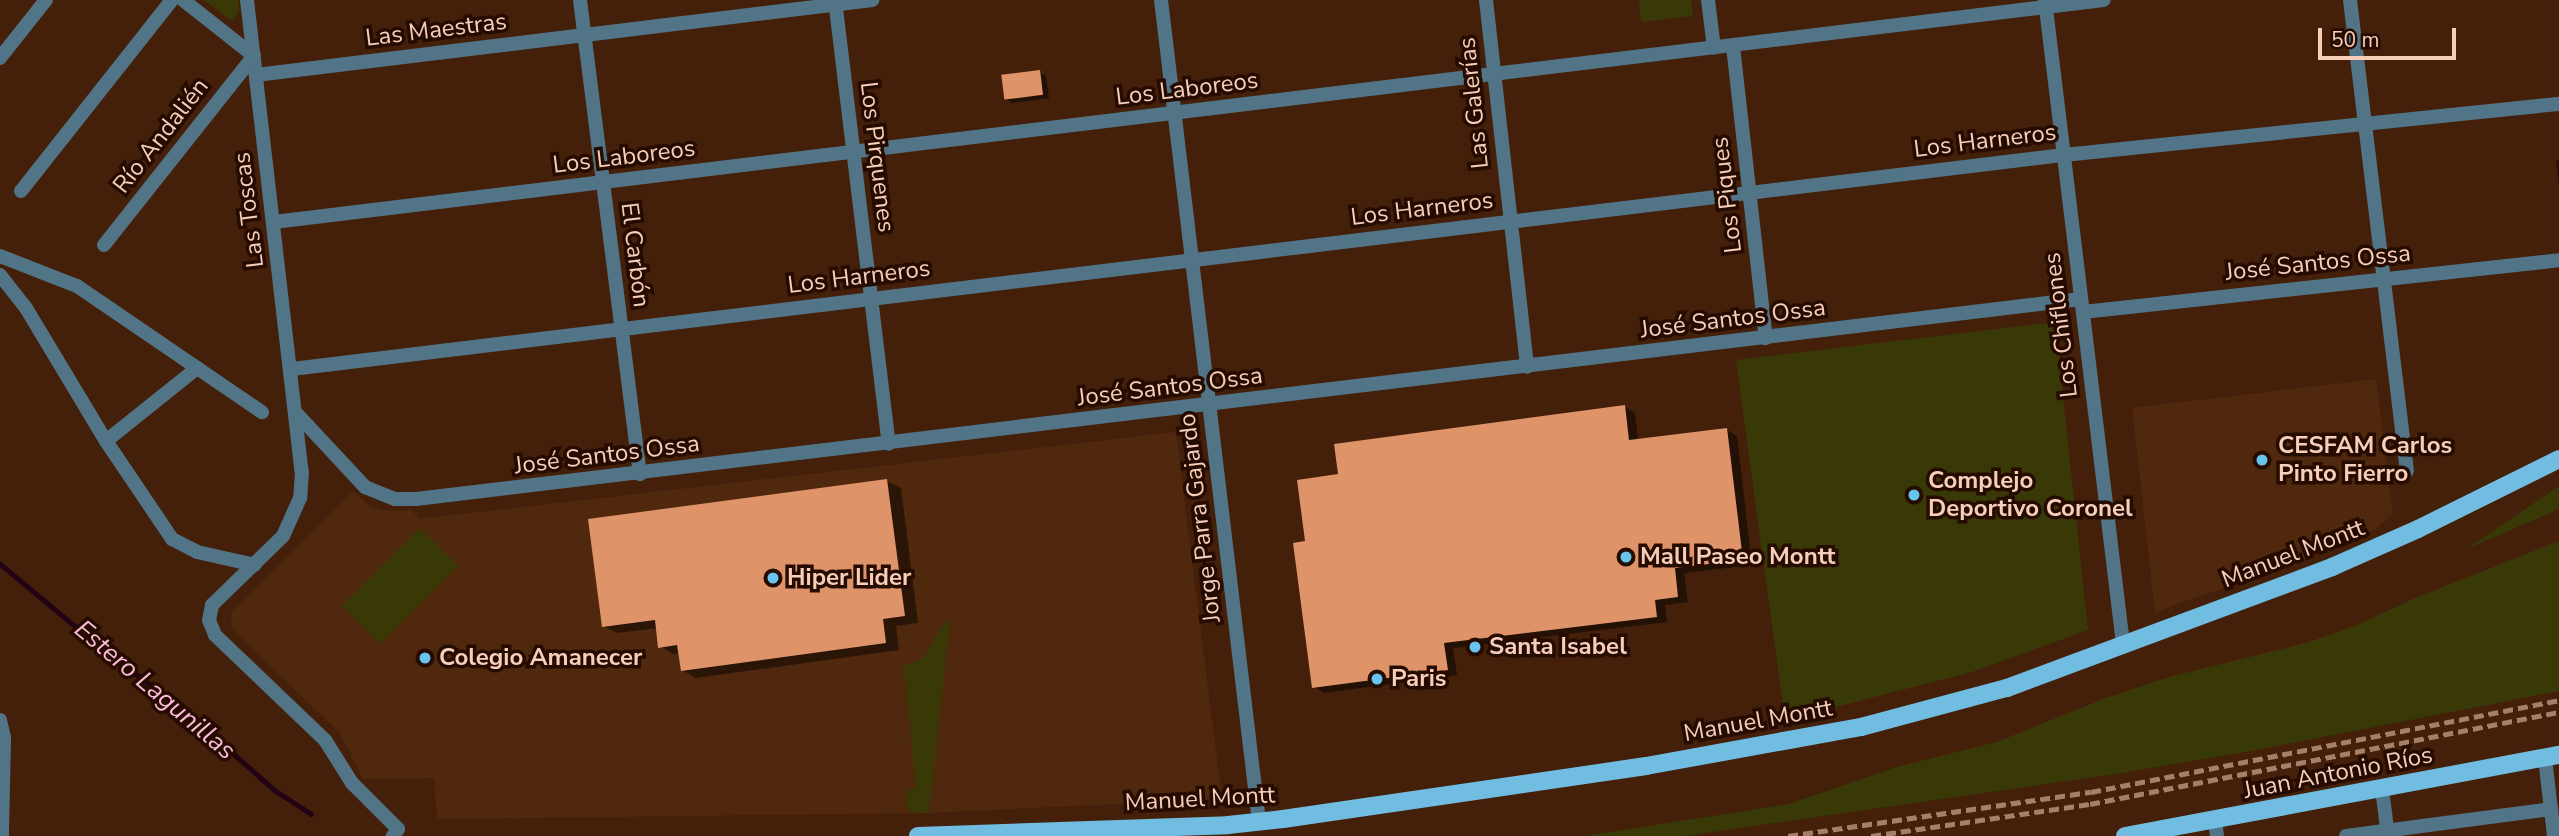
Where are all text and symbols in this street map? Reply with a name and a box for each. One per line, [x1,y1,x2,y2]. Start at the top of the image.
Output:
street label: Las Maestras [364,7,508,53]
scale bar [2321,14,2459,58]
text: 50 m [2331,26,2380,54]
street label: Las Galerías [1453,36,1495,170]
street label: Los Laboreos [1114,66,1260,112]
street label: Río Andalién [107,73,215,199]
street label: Los Pirquenes [853,80,901,234]
street label: Los Harneros [1912,118,2058,164]
street label: Los Laboreos [551,134,697,180]
street label: Los Piques [1706,135,1748,255]
street label: Las Toscas [228,151,270,269]
street label: Los Harneros [1349,186,1495,232]
street label: El Carbón [614,201,656,309]
street label: José Santos Ossa [2224,239,2412,287]
street label: Los Chiflones [2038,251,2084,399]
street label: Los Harneros [786,254,932,300]
street label: José Santos Ossa [1639,293,1827,345]
street label: José Santos Ossa [1076,361,1264,413]
street label: Jorge Parra Gajardo [1173,412,1227,624]
street label: José Santos Ossa [513,429,701,481]
place label: CESFAM Carlos Pinto Fierro [2278,432,2452,488]
marker: CESFAM Carlos Pinto Fierro [2252,450,2272,470]
place label: Complejo Deportivo Coronel [1928,467,2133,523]
marker: Complejo Deportivo Coronel [1906,487,1922,503]
street label: Manuel Montt [2218,514,2368,594]
place label: Mall Paseo Montt [1640,543,1835,571]
marker: Mall Paseo Montt [1618,549,1634,565]
place label: Hiper Lider [787,564,911,592]
marker: Hiper Lider [765,570,781,586]
water label: Estero Lagunillas [68,614,242,766]
place label: Santa Isabel [1489,633,1627,661]
marker: Santa Isabel [1467,639,1483,655]
place label: Colegio Amanecer [439,644,642,672]
marker: Colegio Amanecer [417,650,433,666]
place label: Paris [1391,665,1446,693]
marker: Paris [1369,671,1385,687]
street label: Manuel Montt [1681,694,1835,748]
street label: Juan Antonio Ríos [2241,741,2435,805]
street label: Manuel Montt [1124,781,1276,817]

